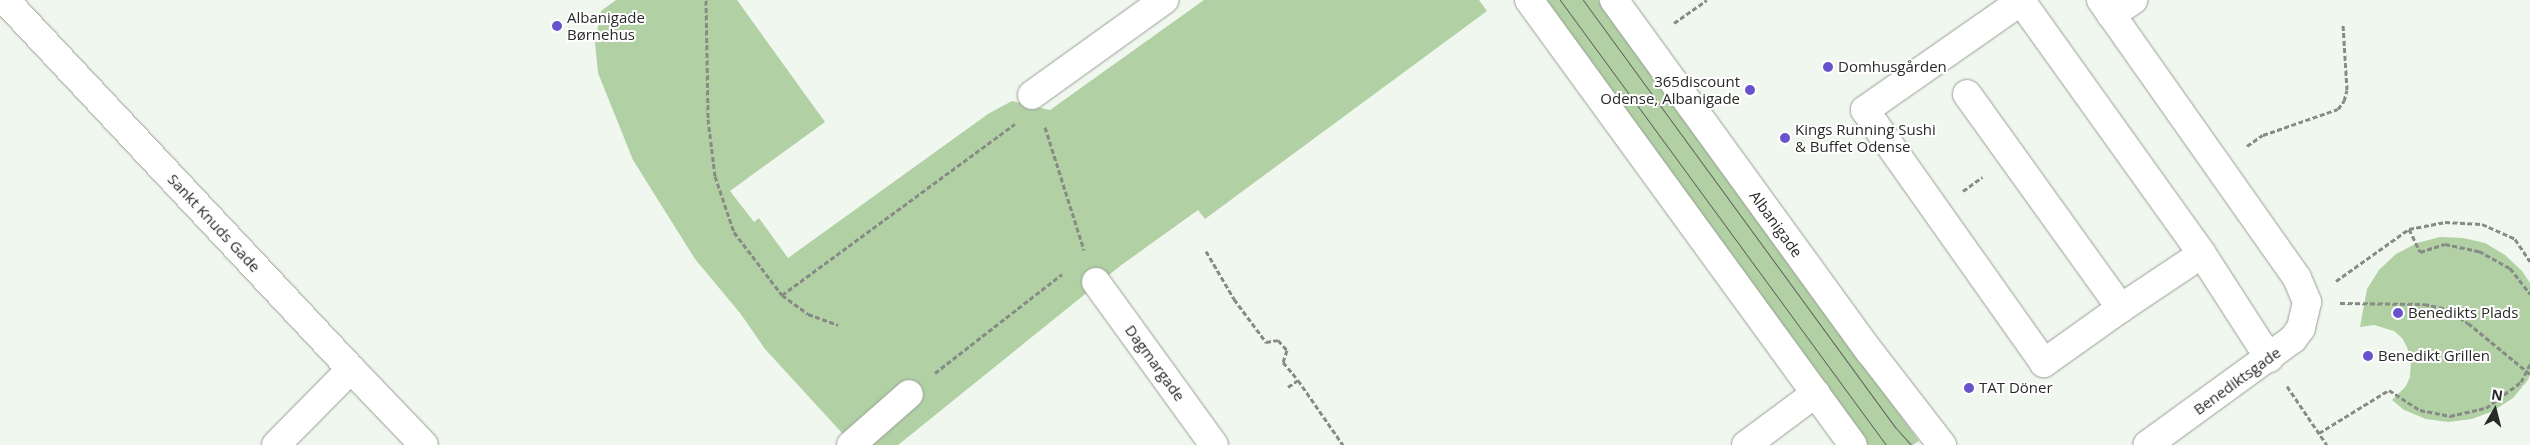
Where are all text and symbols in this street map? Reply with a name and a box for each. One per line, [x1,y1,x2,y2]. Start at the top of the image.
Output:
place label: Albanigade Børnehus [567,8,645,43]
marker: Albanigade Børnehus [551,20,563,32]
place label: Domhusgården [1838,58,1947,76]
marker: Domhusgården [1822,61,1834,73]
place label: 365discount Odense, Albanigade [1600,72,1740,107]
marker: 365discount Odense, Albanigade [1744,84,1756,96]
place label: Kings Running Sushi & Buffet Odense [1795,120,1936,155]
marker: Kings Running Sushi & Buffet Odense [1779,132,1791,144]
street label: Sankt Knuds Gade [164,170,264,276]
street label: Albanigade [1746,187,1806,261]
place label: Benedikts Plads [2408,304,2518,322]
marker: Benedikts Plads [2392,307,2404,319]
street label: Dagmargade [1121,321,1189,405]
street label: Benediktsgade [2190,343,2284,419]
place label: Benedikt Grillen [2378,347,2490,365]
marker: Benedikt Grillen [2362,350,2374,362]
place label: TAT Döner [1979,379,2053,397]
marker: TAT Döner [1963,382,1975,394]
text: N [2490,384,2504,405]
north arrow [2470,385,2520,435]

